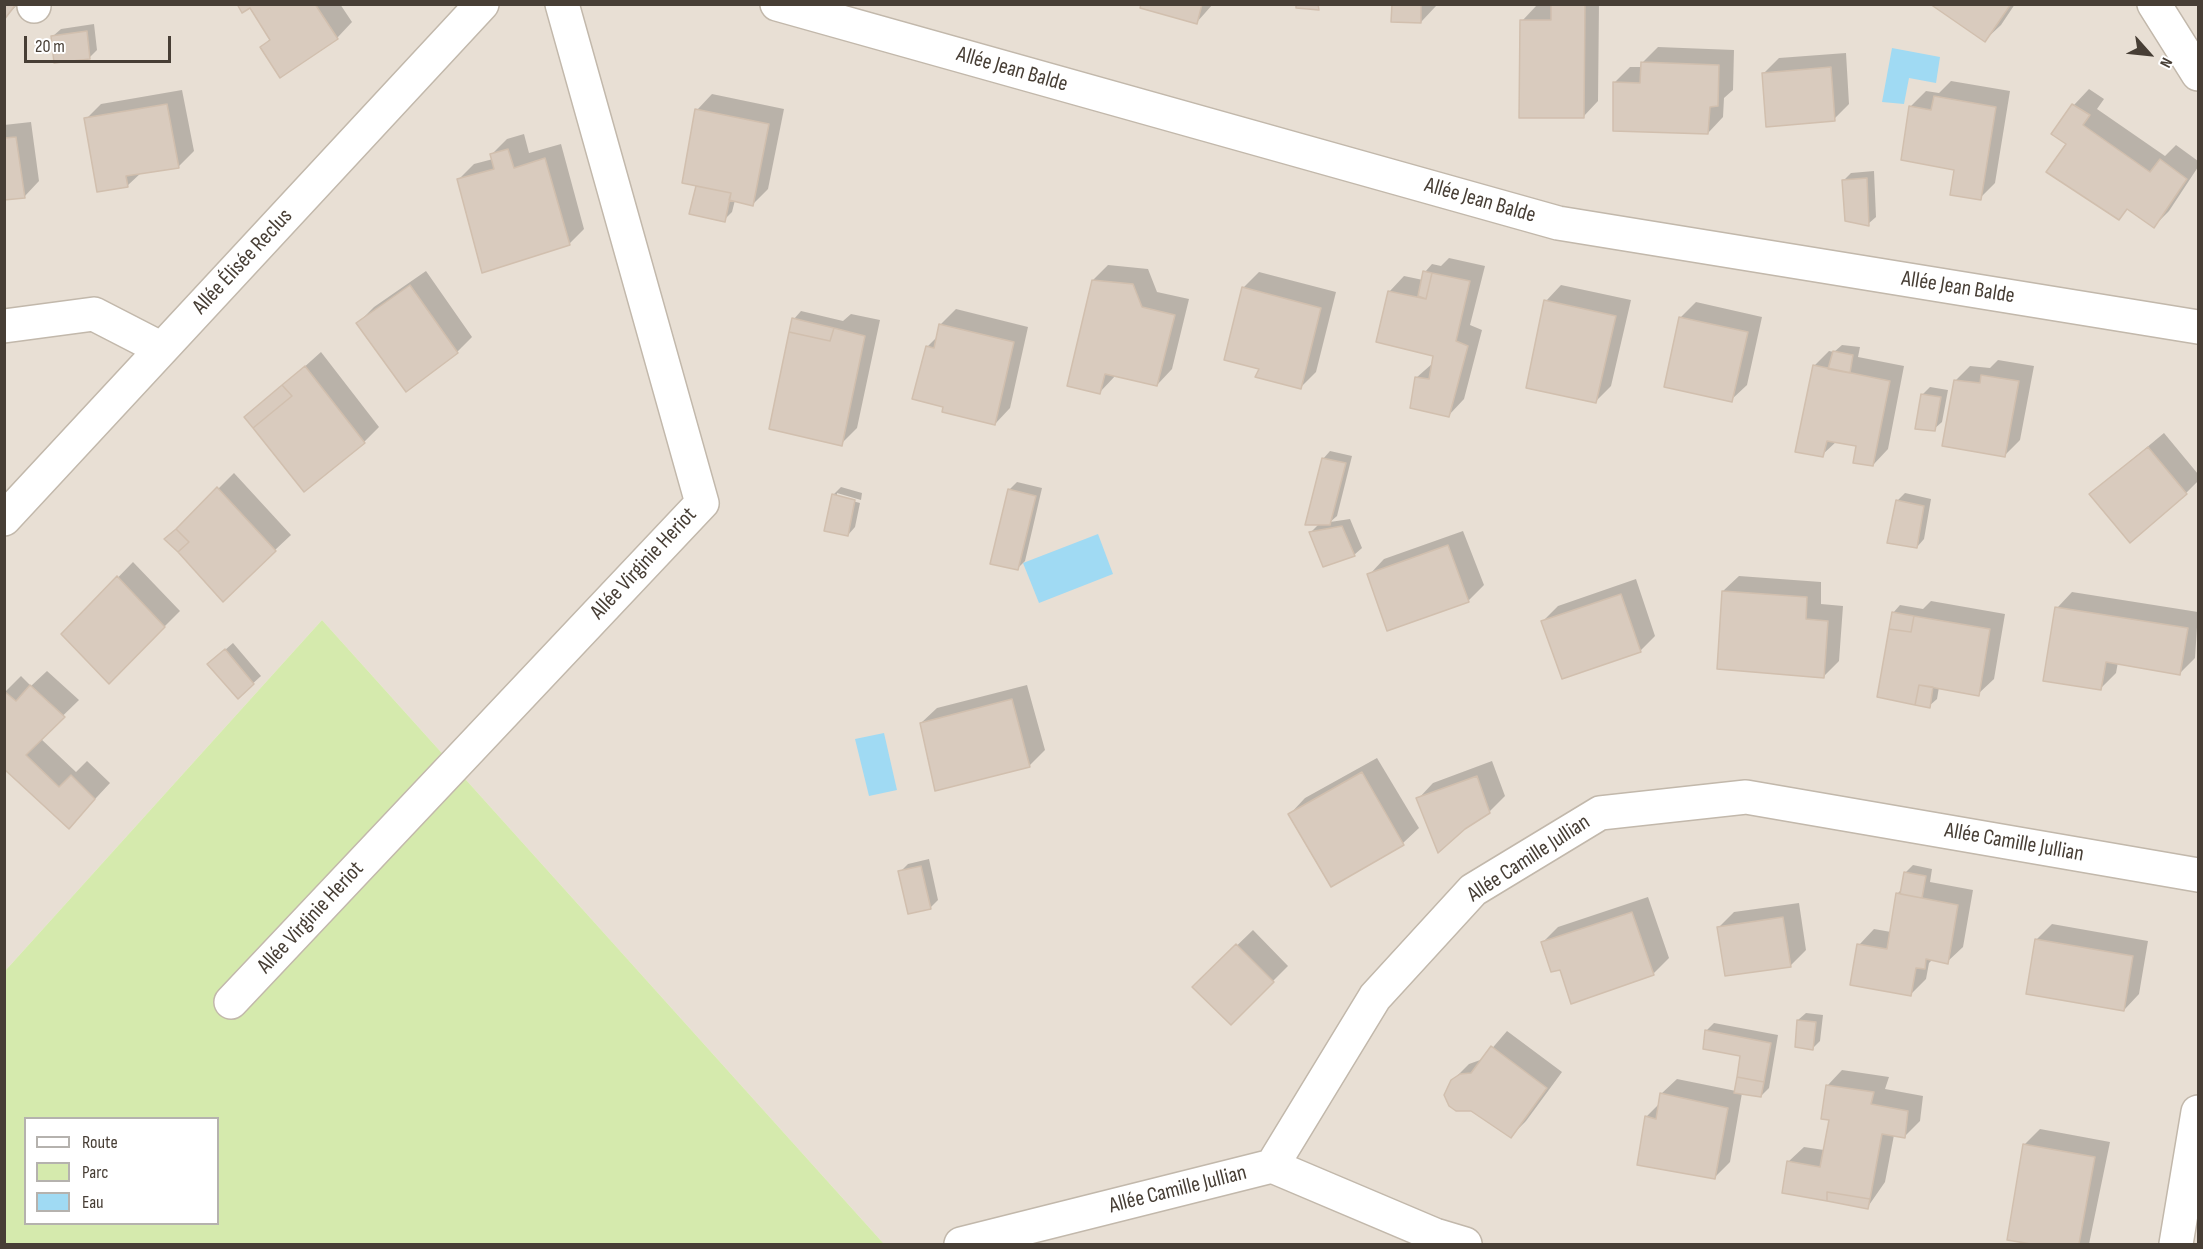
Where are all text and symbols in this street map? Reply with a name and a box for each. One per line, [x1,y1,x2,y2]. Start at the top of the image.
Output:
scale bar [27,24,174,62]
north arrow [2119,24,2179,84]
text: 20 m [35,36,65,57]
street label: Allée Jean Balde [953,42,1071,98]
text: N [2155,54,2176,71]
street label: Allée Jean Balde [1421,173,1539,229]
street label: Allée Élisée Reclus [187,204,299,320]
street label: Allée Jean Balde [1900,266,2016,310]
street label: Allée Virginie Heriot [585,502,703,626]
street label: Allée Camille Jullian [1463,810,1595,908]
street label: Allée Camille Jullian [1942,818,2086,868]
street label: Allée Virginie Heriot [252,856,370,980]
legend [24,1117,219,1225]
text: Route [82,1132,118,1153]
street label: Allée Camille Jullian [1106,1160,1250,1220]
text: Parc [82,1162,108,1183]
text: Eau [82,1192,104,1213]

